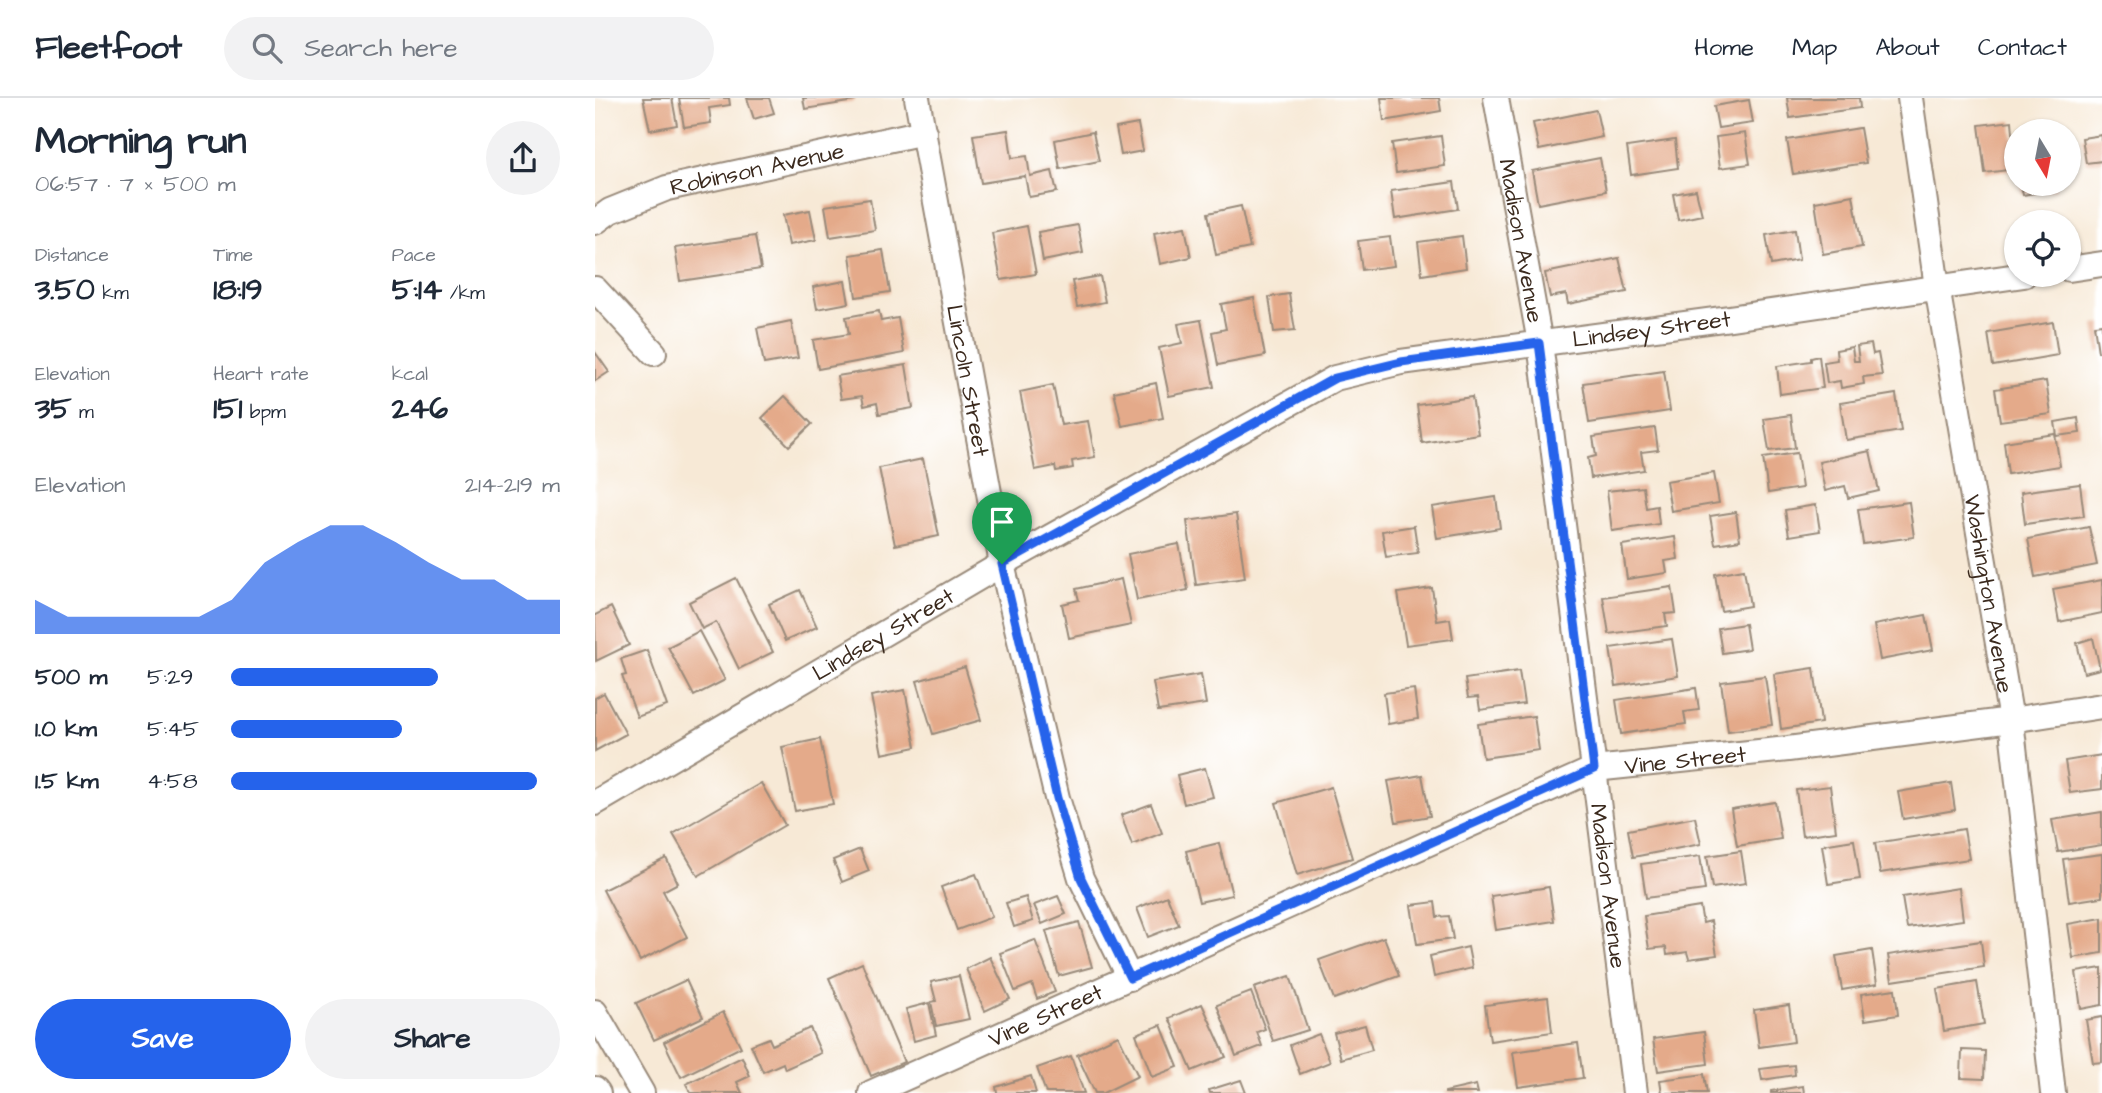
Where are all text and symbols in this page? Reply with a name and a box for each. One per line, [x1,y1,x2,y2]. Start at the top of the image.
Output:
search box [224,17,714,80]
text: Fleetfoot [35,25,182,71]
icon: search [248,29,286,67]
text: Search here [304,30,458,66]
text: Home [1694,31,1754,65]
text: Map [1792,31,1837,65]
text: About [1875,31,1940,65]
text: Contact [1978,31,2067,65]
text: Morning run [35,116,247,168]
north arrow [2004,119,2081,196]
map controls [2004,119,2081,287]
button: share [486,121,560,195]
street label: Robinson Avenue [667,135,847,204]
street label: Madison Avenue [1490,156,1551,325]
text: 06:57 · 7 × 500 m [35,168,236,200]
button: locate [2004,210,2081,287]
text: Distance [35,242,109,269]
text: Time [213,242,253,269]
text: Pace [392,242,436,269]
text: 3.50 [35,269,95,311]
text: 18:19 [213,269,263,311]
text: 5:14 [392,269,442,311]
text: km [95,280,129,307]
text: /km [442,280,485,307]
street label: Lincoln Street [938,302,997,460]
street label: Lindsey Street [1570,303,1733,356]
text: Elevation [35,361,110,388]
text: Heart rate [213,361,309,388]
text: kcal [392,361,428,388]
text: 35 [35,388,72,430]
text: 151 [213,388,242,430]
text: 246 [392,388,448,430]
text: m [72,399,94,426]
text: bpm [242,399,286,426]
text: Elevation [35,469,126,501]
text: 214–219 m [465,469,560,501]
pin [972,492,1032,564]
street label: Washington Avenue [1956,492,2021,695]
icon: arrive [983,503,1021,541]
street label: Lindsey Street [807,580,961,689]
text: 500 m [35,661,107,693]
text: 5:29 [147,661,193,693]
text: 1.0 km [35,713,97,745]
text: 5:45 [147,713,199,745]
street label: Vine Street [1623,738,1748,783]
text: 1.5 km [35,765,99,797]
text: 4:58 [147,765,198,797]
street label: Madison Avenue [1581,802,1634,970]
street label: Vine Street [983,976,1109,1055]
button: Save [35,999,291,1079]
button: Share [305,999,560,1079]

